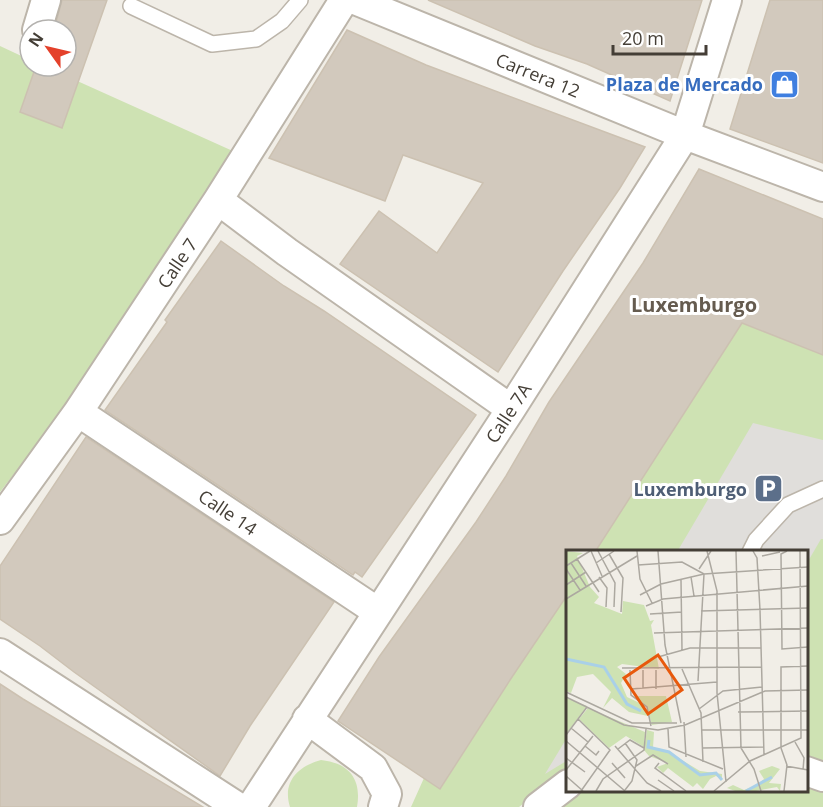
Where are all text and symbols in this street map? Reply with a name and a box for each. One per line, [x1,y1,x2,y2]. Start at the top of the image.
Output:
north arrow [18,18,78,78]
scale bar [613,18,706,56]
text: 20 m [622,26,664,50]
text: N [23,28,48,51]
street label: Carrera 12 [492,47,584,103]
shop icon: Plaza de Mercado [768,68,800,100]
place label: Plaza de Mercado [606,72,763,96]
street label: Calle 7 [152,233,202,293]
district label: Luxemburgo [631,291,757,318]
street label: Calle 7A [480,378,537,448]
parking icon: Luxemburgo [752,473,784,505]
place label: Luxemburgo [634,477,747,501]
street label: Calle 14 [194,484,262,540]
inset map [566,550,808,792]

